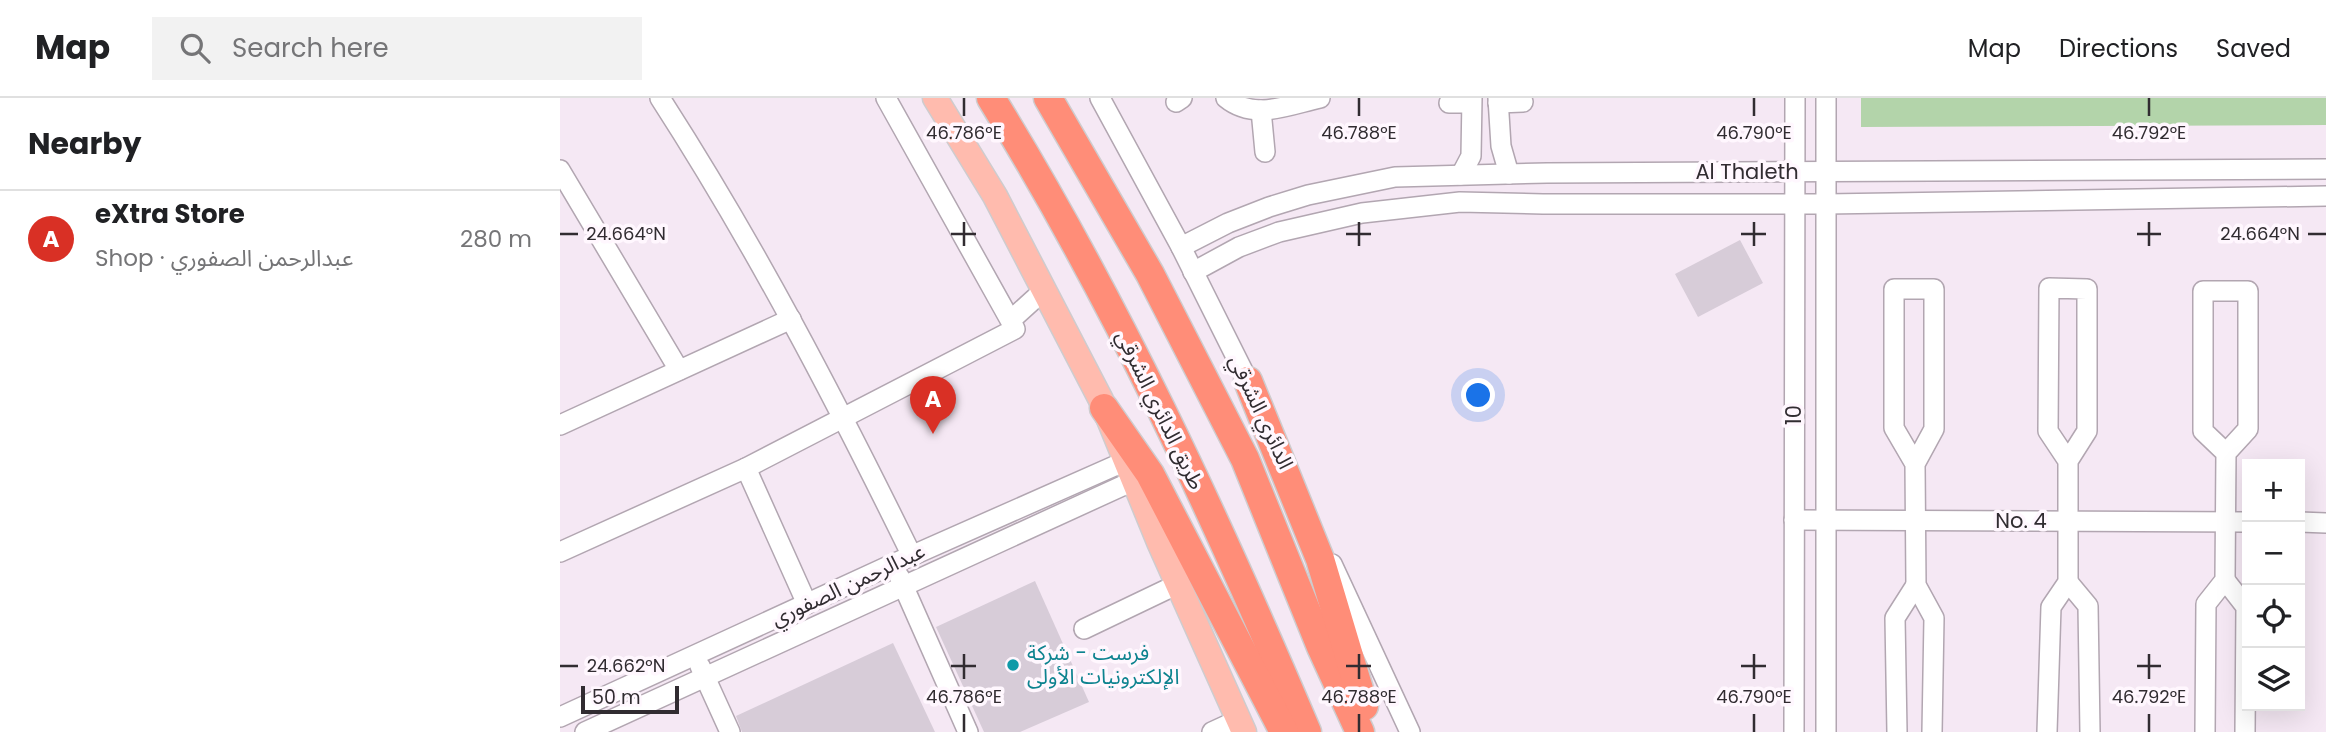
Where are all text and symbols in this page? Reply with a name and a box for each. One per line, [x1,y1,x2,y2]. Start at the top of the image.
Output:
search box [152,17,642,80]
text: Map [35,24,110,71]
icon: search [176,29,214,67]
text: Search here [232,30,389,66]
text: Map [1968,32,2021,65]
text: Directions [2059,32,2178,65]
text: Saved [2216,32,2291,65]
text: 46.786°E [926,120,1002,145]
text: 46.788°E [1321,120,1397,145]
text: 46.790°E [1716,120,1792,145]
text: 46.792°E [2112,120,2186,145]
text: Nearby [28,122,142,165]
street label: Al Thaleth [1695,157,1799,186]
text: eXtra Store [95,196,245,232]
text: 24.664°N [586,221,666,246]
text: 24.664°N [2220,221,2300,246]
text: A [43,223,59,255]
text: 280 m [460,223,532,255]
text: Shop · عبدالرحمن الصفوري [95,242,353,274]
street label: طريق الدائري الشرقي [1108,325,1212,495]
street label: الدائري الشرقي [1221,350,1301,474]
pin: A [910,376,956,434]
your location [1461,378,1495,412]
street label: 10 [1779,405,1808,425]
map controls [2242,459,2305,711]
button: + [2242,459,2305,522]
street label: No. 4 [1995,506,2047,535]
button: − [2242,522,2305,585]
street label: عبدالرحمن الصفوري [766,536,930,635]
button: locate [2242,585,2305,648]
place label: فرست - شركة الإلكترونيات الأولى [1027,638,1179,691]
button: layers [2242,648,2305,711]
text: 24.662°N [587,653,665,678]
marker: فرست - شركة الإلكترونيات الأولى [1005,657,1021,673]
scale bar [581,683,679,715]
text: 50 m [592,684,641,711]
text: 46.786°E [926,684,1002,709]
text: 46.788°E [1321,684,1397,709]
text: 46.790°E [1716,684,1792,709]
text: 46.792°E [2112,684,2186,709]

